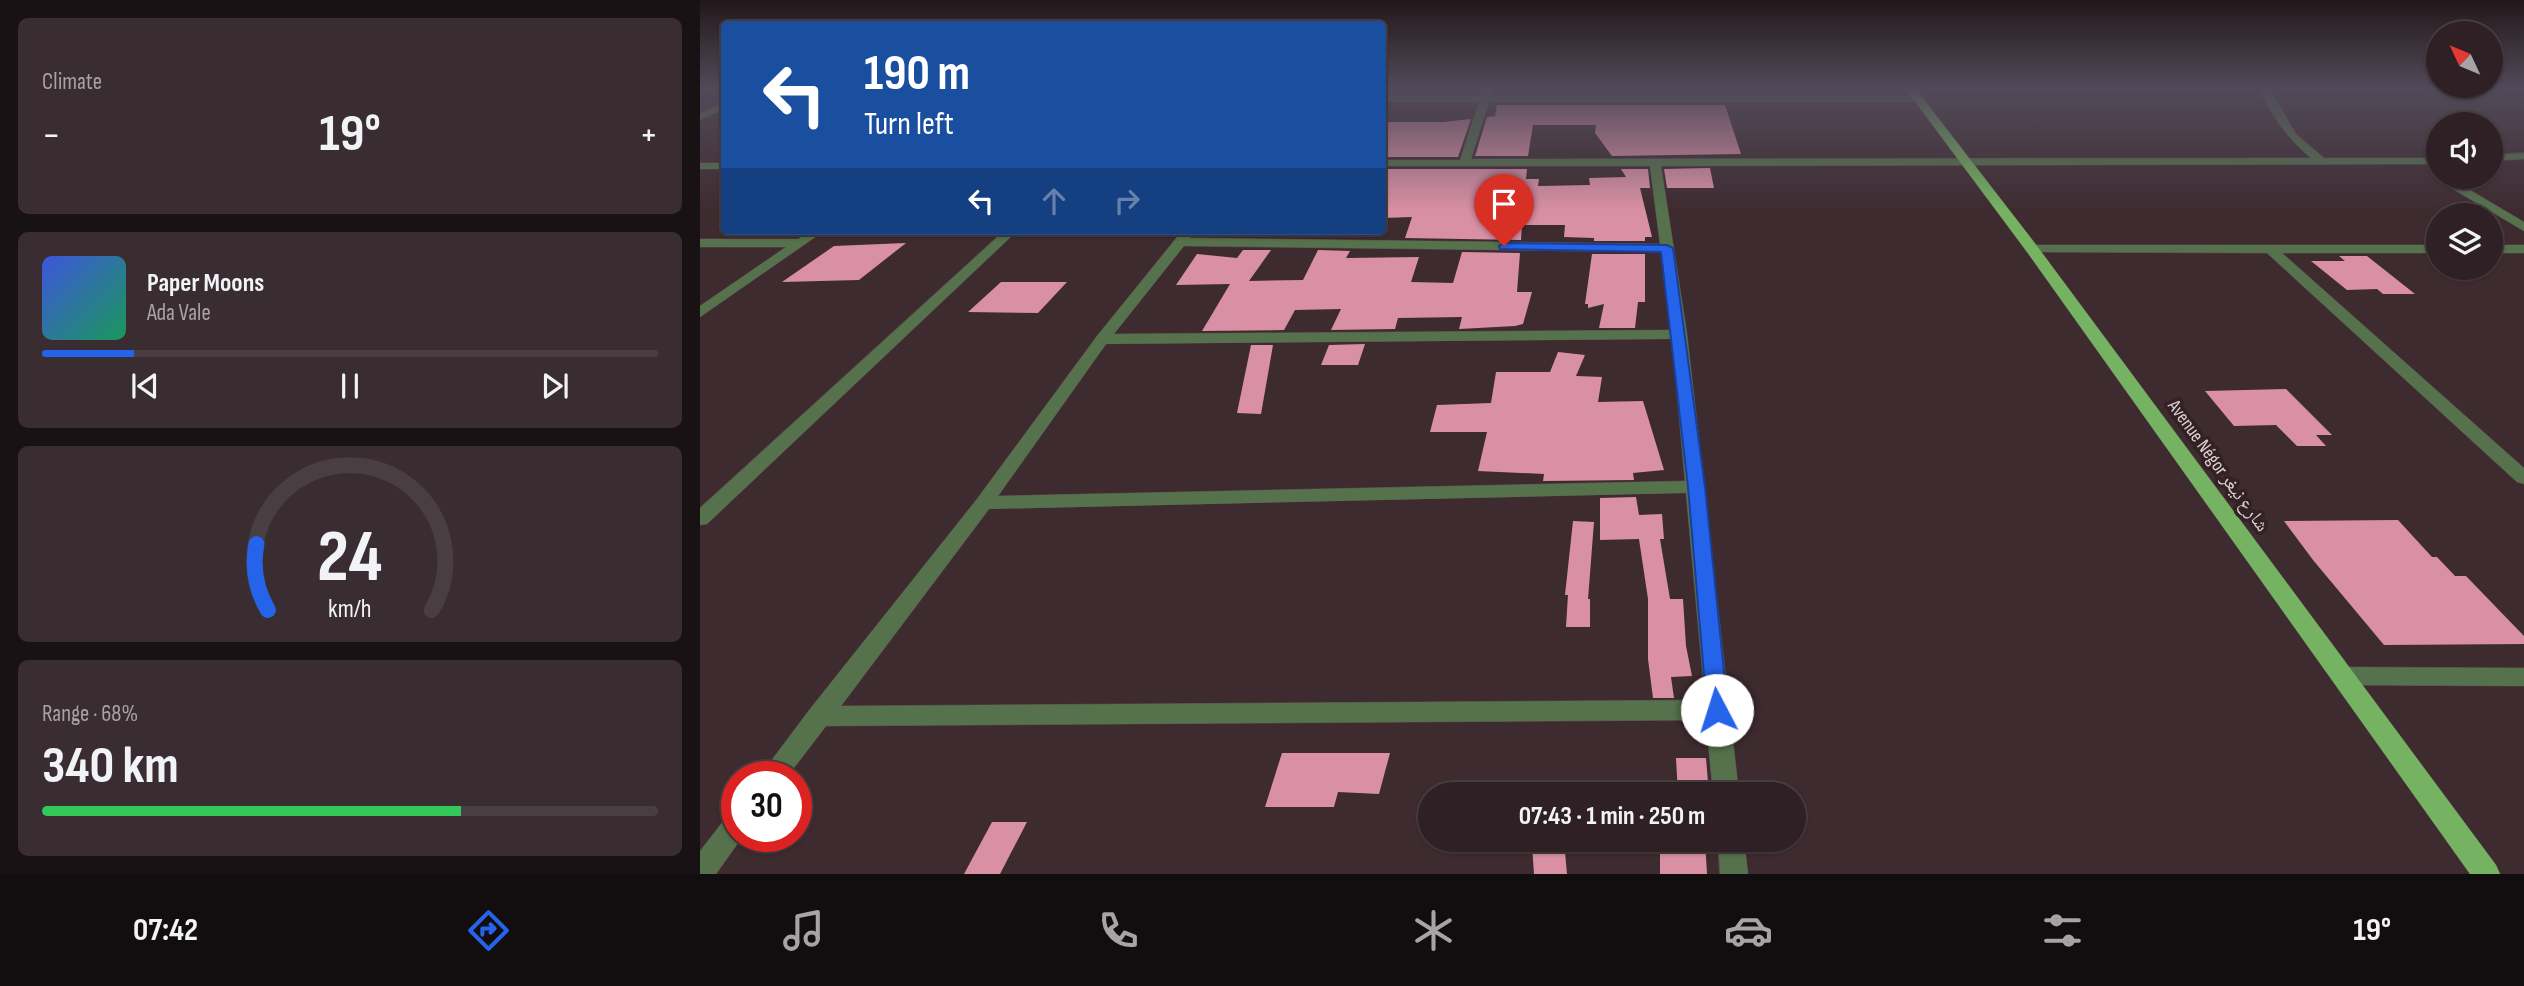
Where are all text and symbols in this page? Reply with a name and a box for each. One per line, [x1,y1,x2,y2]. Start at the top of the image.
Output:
north arrow [2426,21,2502,98]
map controls [2426,21,2503,280]
text: 190 m [864,45,970,104]
icon: left [749,49,840,140]
text: Climate [42,68,102,96]
text: 19° [319,103,381,166]
text: Turn left [864,105,954,144]
button: sound [2426,112,2503,189]
text: − [42,113,61,158]
text: + [639,113,658,158]
pin [1474,174,1534,246]
icon: left [962,182,1000,220]
icon: ahead [1035,182,1073,220]
icon: right [1108,182,1146,220]
icon: arrive [1485,185,1523,223]
button: layers [2426,203,2503,280]
text: Paper Moons [147,268,264,299]
text: Ada Vale [147,299,211,327]
icon: previous [126,367,164,405]
icon: pause [331,367,369,405]
icon: next [536,367,574,405]
street label: Avenue Négor شارع نيغر [2162,395,2274,536]
text: 24 [317,514,383,602]
text: km/h [328,594,372,625]
position arrow [1680,673,1754,747]
text: Range · 68% [42,700,138,728]
text: 340 km [42,735,179,798]
speed limit sign: 30 [721,761,812,852]
text: 07:43 · 1 min · 250 m [1519,801,1705,832]
icon: directions [464,906,513,955]
icon: music [779,906,828,955]
icon: phone [1094,906,1143,955]
icon: climate [1409,906,1458,955]
icon: car [1724,906,1773,955]
icon: filters [2038,906,2087,955]
text: 07:42 [133,911,198,950]
text: 19° [2353,911,2391,950]

